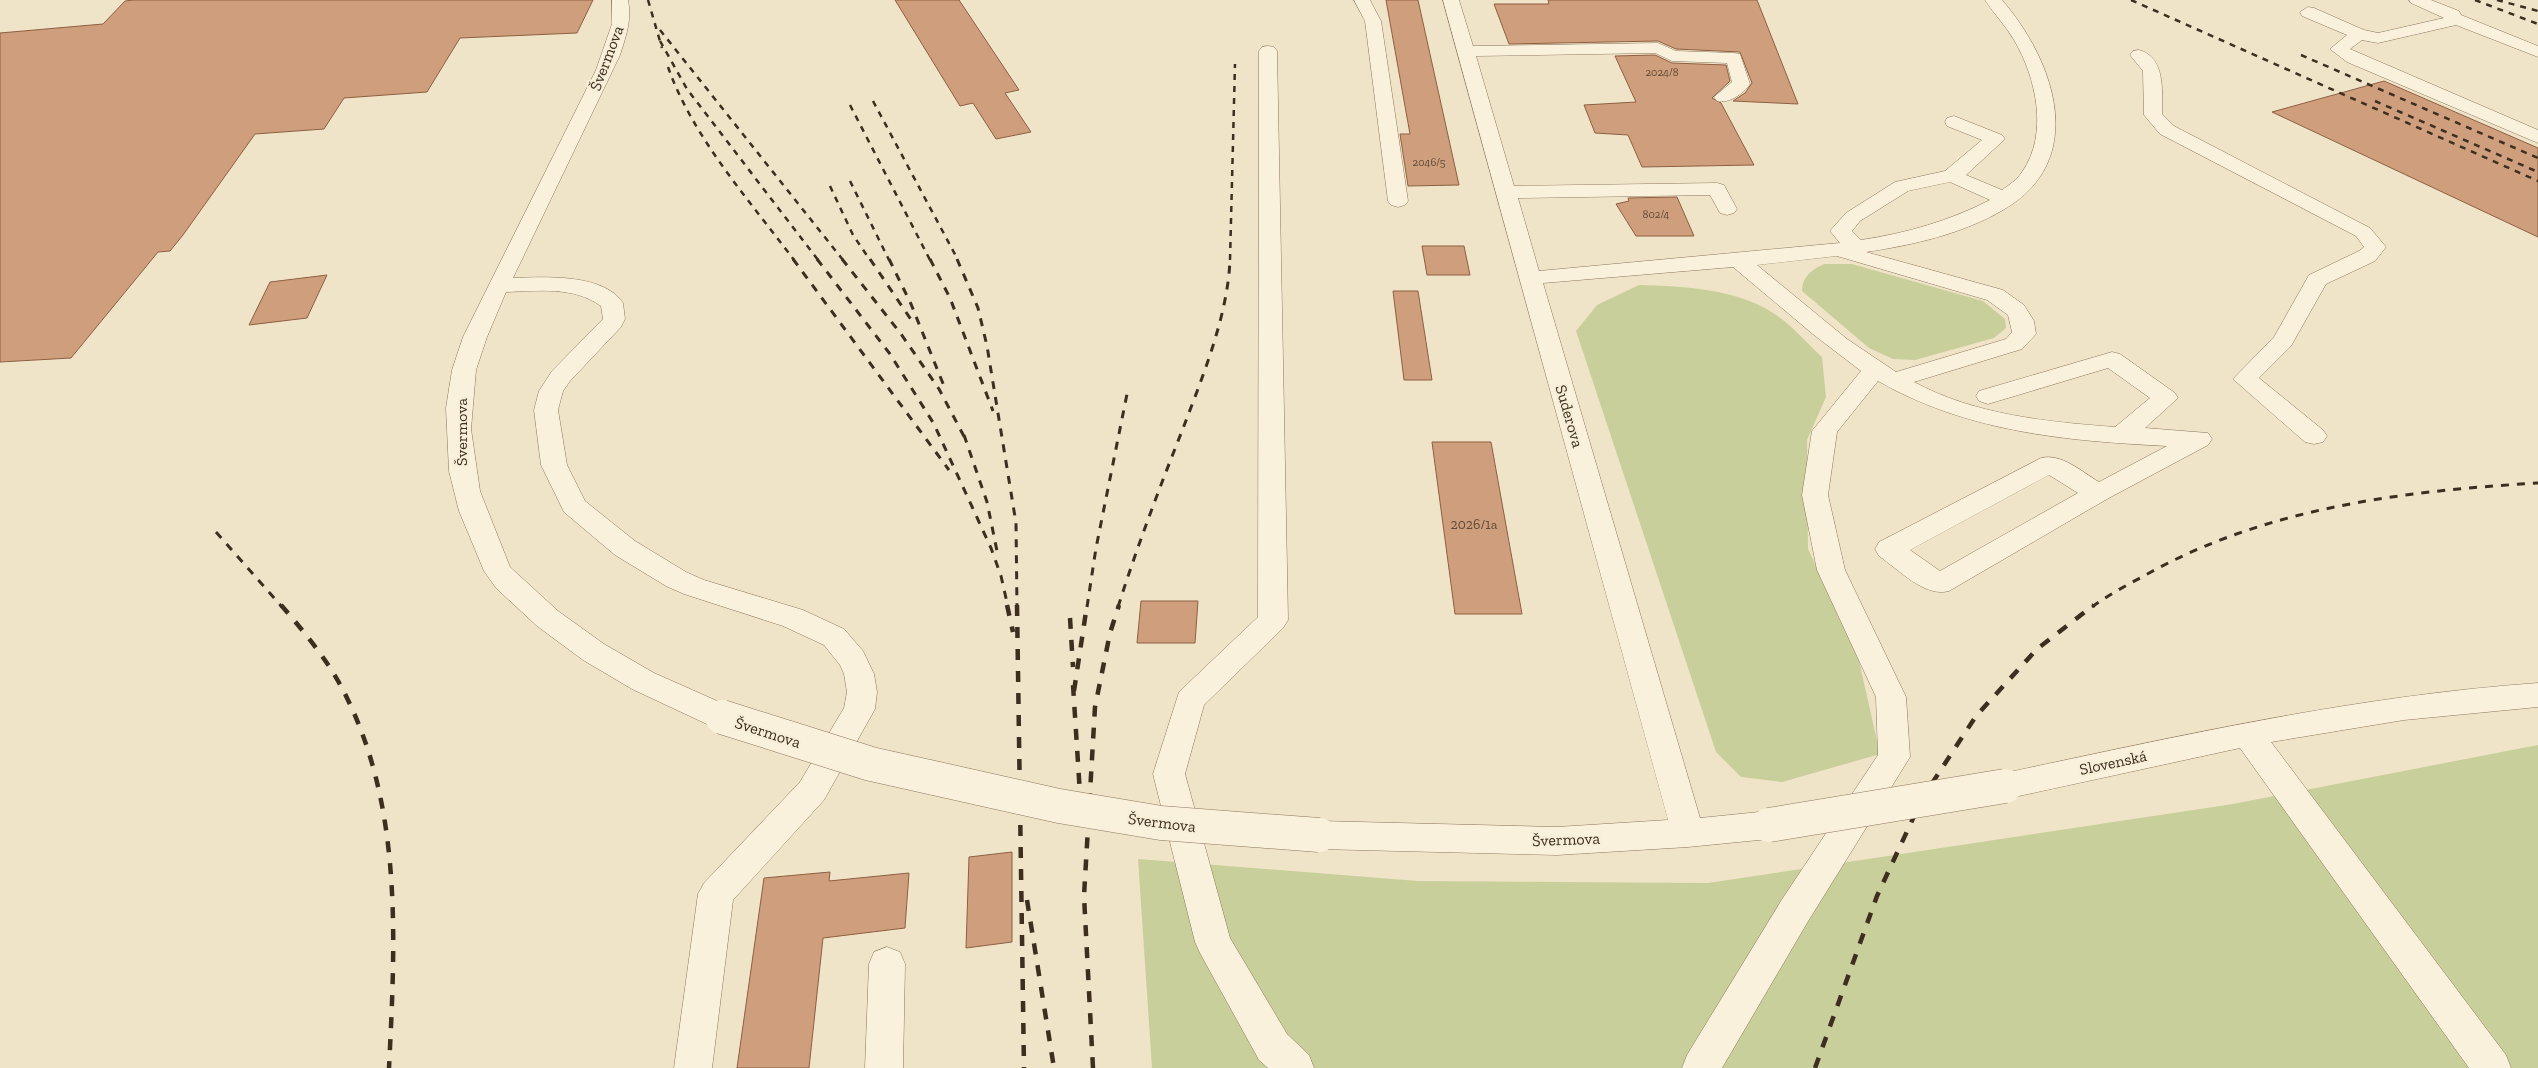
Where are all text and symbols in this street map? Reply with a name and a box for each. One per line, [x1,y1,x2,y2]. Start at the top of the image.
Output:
street label: Švermova [585,23,628,93]
house number: 2024/8 [1645,66,1679,79]
house number: 2046/5 [1413,156,1446,169]
house number: 802/4 [1642,208,1670,221]
street label: Suderova [1552,383,1588,450]
street label: Švermova [452,398,471,466]
house number: 2026/1a [1451,516,1498,533]
street label: Švermova [732,713,803,752]
street label: Slovenská [2078,746,2149,779]
street label: Švermova [1127,809,1197,836]
street label: Švermova [1532,829,1601,850]

